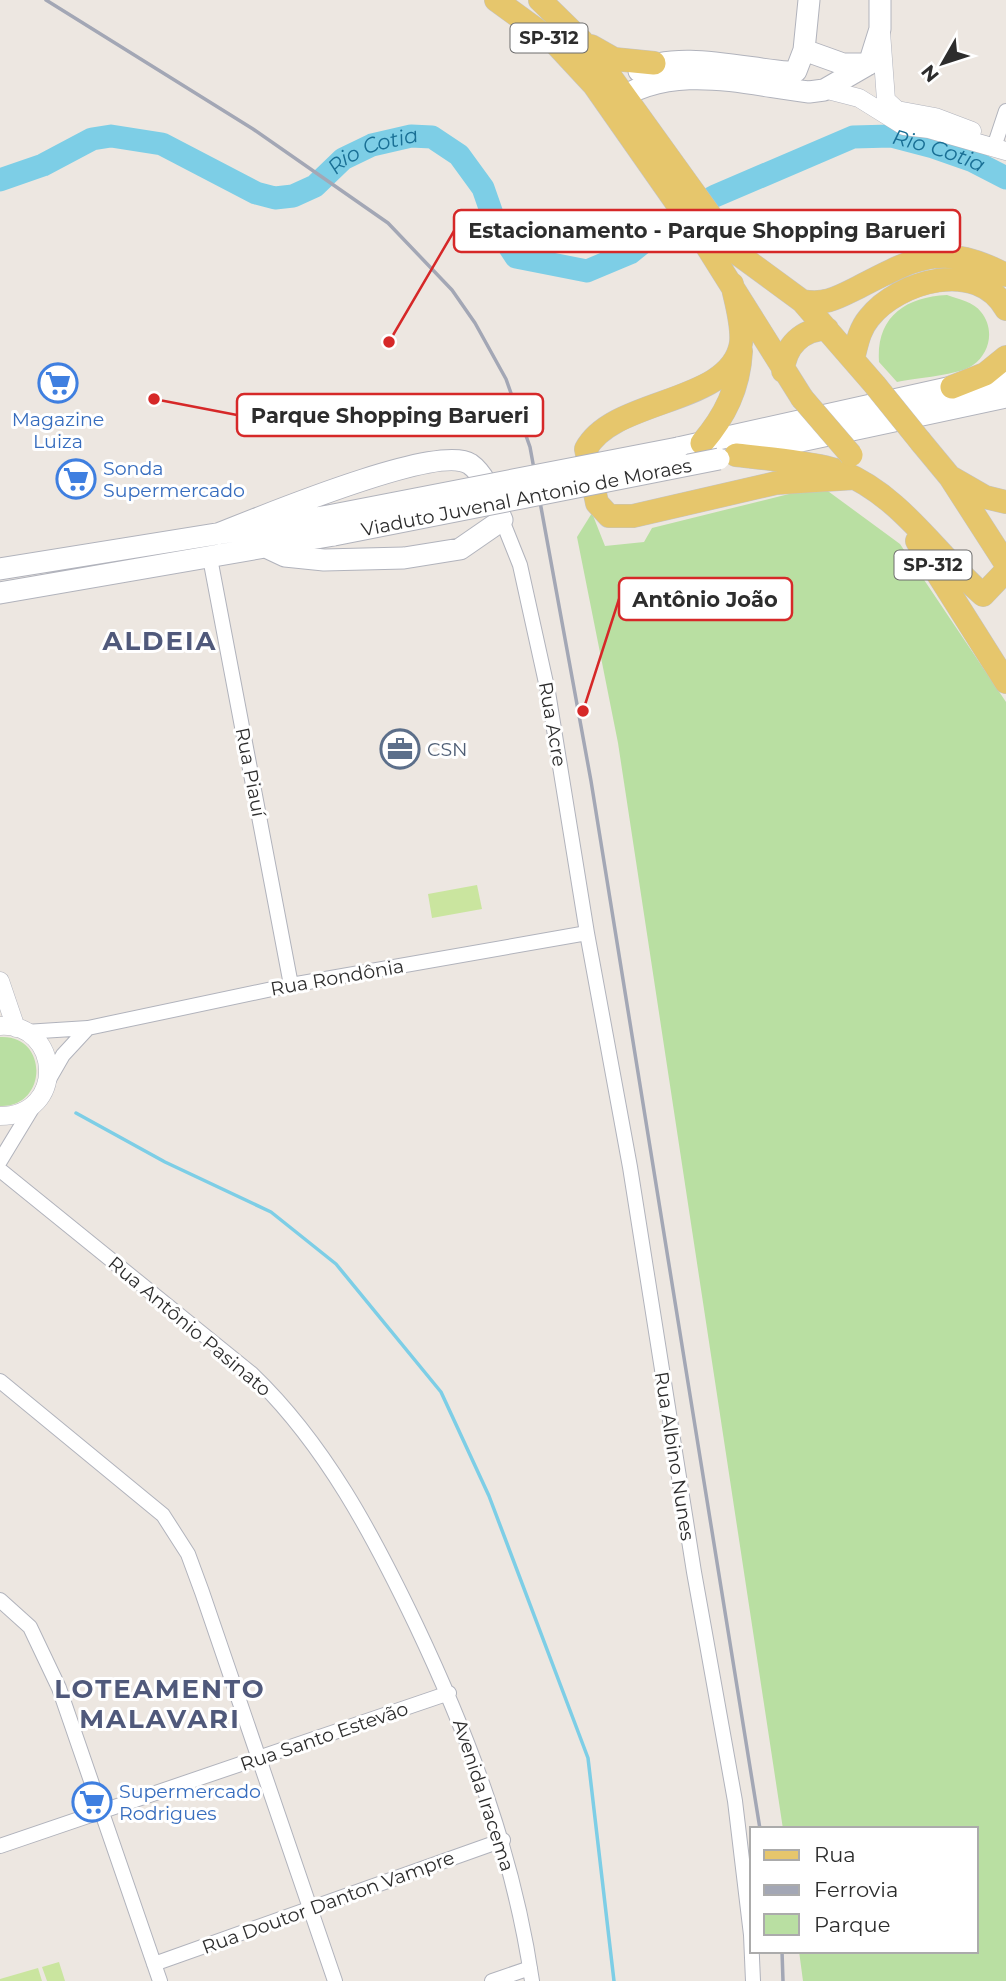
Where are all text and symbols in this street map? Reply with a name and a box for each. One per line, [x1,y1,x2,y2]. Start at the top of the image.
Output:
road number: SP-312 [510,24,588,52]
north arrow [908,28,978,98]
text: N [916,60,944,87]
water label: Rio Cotia [322,122,420,179]
water label: Rio Cotia [890,124,990,177]
callout: Estacionamento - Parque Shopping Barueri [454,210,960,252]
text: Estacionamento - Parque Shopping Barueri [468,218,946,243]
supermarket icon: Magazine Luiza [37,362,79,404]
callout: Parque Shopping Barueri [237,394,543,436]
text: Parque Shopping Barueri [251,403,529,428]
place label: Magazine Luiza [12,408,104,453]
street label: Viaduto Juvenal Antonio de Moraes [359,454,694,541]
place label: Sonda Supermercado [103,457,245,502]
supermarket icon: Sonda Supermercado [55,458,97,500]
road number: SP-312 [894,550,972,580]
callout: Antônio João [619,578,792,620]
text: Antônio João [631,587,778,612]
district label: ALDEIA [102,625,218,657]
street label: Rua Acre [534,680,571,768]
street label: Rua Piauí [231,725,271,820]
office icon: CSN [379,728,421,770]
place label: CSN [427,738,468,761]
street label: Rua Rondônia [269,954,406,1001]
street label: Rua Antônio Pasinato [104,1252,276,1401]
street label: Rua Albino Nunes [650,1370,699,1542]
district label: LOTEAMENTO MALAVARI [54,1673,266,1735]
street label: Rua Santo Estevão [237,1697,411,1776]
street label: Avenida Iracema [448,1716,519,1874]
place label: Supermercado Rodrigues [119,1780,261,1825]
supermarket icon: Supermercado Rodrigues [71,1781,113,1823]
legend [750,1827,978,1953]
text: Rua [814,1842,856,1867]
street label: Rua Doutor Danton Vampre [199,1846,458,1959]
text: Ferrovia [814,1877,898,1902]
text: Parque [814,1912,890,1937]

